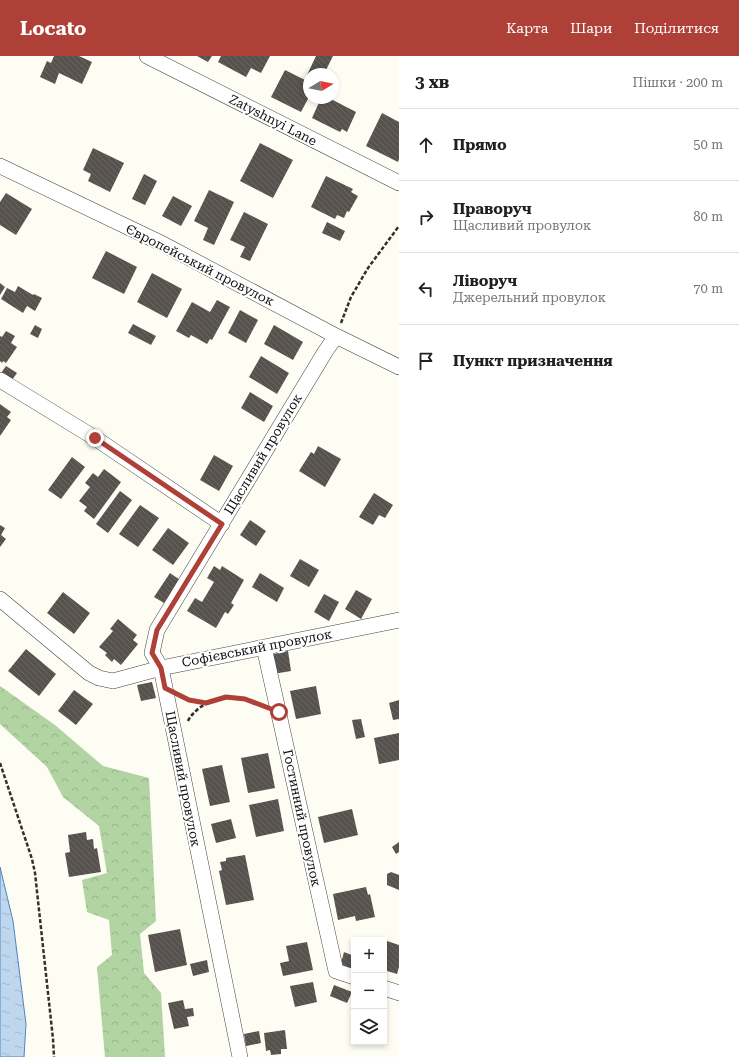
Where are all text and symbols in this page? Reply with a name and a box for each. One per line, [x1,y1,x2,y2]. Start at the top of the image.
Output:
text: Locato [20,17,86,40]
text: Карта [506,20,548,36]
text: Шари [570,20,612,36]
text: Поділитися [634,20,719,36]
north arrow [303,68,339,104]
text: 3 хв [415,72,449,92]
text: Пішки · 200 m [633,75,723,90]
street label: Zatyshnyi Lane [227,91,319,149]
icon: ahead [415,134,437,156]
text: Прямо [453,136,507,154]
text: 50 m [693,137,723,152]
text: Праворуч [453,200,532,218]
icon: right [415,206,437,228]
text: 80 m [693,209,723,224]
text: Щасливий провулок [453,218,591,233]
street label: Європейський провулок [123,221,277,309]
text: Ліворуч [453,272,517,290]
icon: left [415,278,437,300]
text: 70 m [693,281,723,296]
text: Джерельний провулок [453,290,606,305]
icon: arrive [415,350,437,372]
text: Пункт призначення [453,352,613,370]
street label: Щасливий провулок [221,391,305,517]
route end [86,429,104,447]
street label: Софієвський провулок [181,626,333,670]
route start [270,703,288,721]
street label: Щасливий провулок [162,710,204,848]
street label: Гостинний провулок [280,748,324,888]
map controls [351,937,387,1045]
button: + [351,937,387,973]
button: − [351,973,387,1009]
button: layers [351,1009,387,1045]

